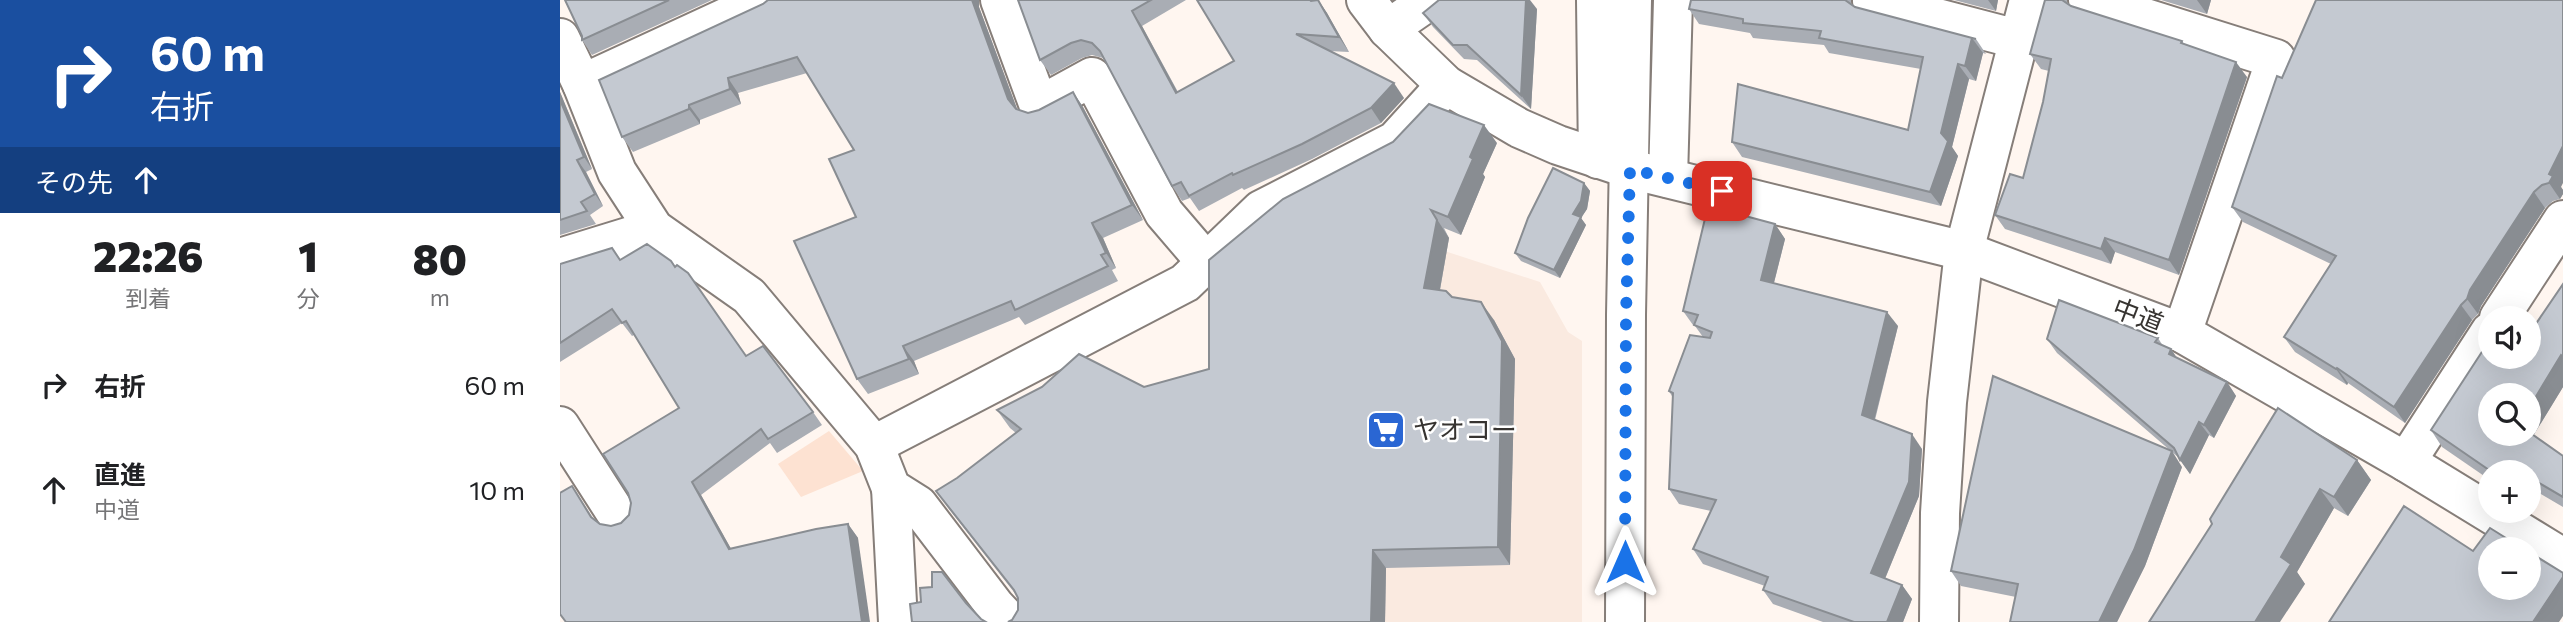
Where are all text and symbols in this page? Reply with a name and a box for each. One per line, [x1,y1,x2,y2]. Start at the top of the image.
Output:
text: 60 m [150,21,265,81]
icon: right [35,28,126,119]
text: 右折 [150,85,214,125]
icon: ahead [127,161,165,199]
pin [1692,161,1752,221]
text: その先 [35,166,113,197]
icon: arrive [1703,172,1741,210]
text: 22:26 [93,229,203,281]
text: 1 [298,229,318,281]
text: 80 [412,232,467,284]
text: m [430,283,450,311]
text: 到着 [125,284,171,312]
text: 分 [296,284,319,312]
street label: 中道 [2109,291,2168,338]
map controls [2478,306,2541,600]
button: sound [2478,306,2541,369]
icon: right [35,366,73,404]
text: 60 m [465,369,525,400]
text: 右折 [94,370,146,401]
button: search [2478,383,2541,446]
supermarket icon: ヤオコー [1365,409,1407,451]
place label: ヤオコー [1413,413,1517,444]
text: 直進 [94,458,146,489]
button: + [2478,460,2541,523]
icon: ahead [35,471,73,509]
text: 10 m [469,474,525,505]
text: 中道 [94,495,140,523]
position arrow [1588,525,1662,599]
button: − [2478,537,2541,600]

